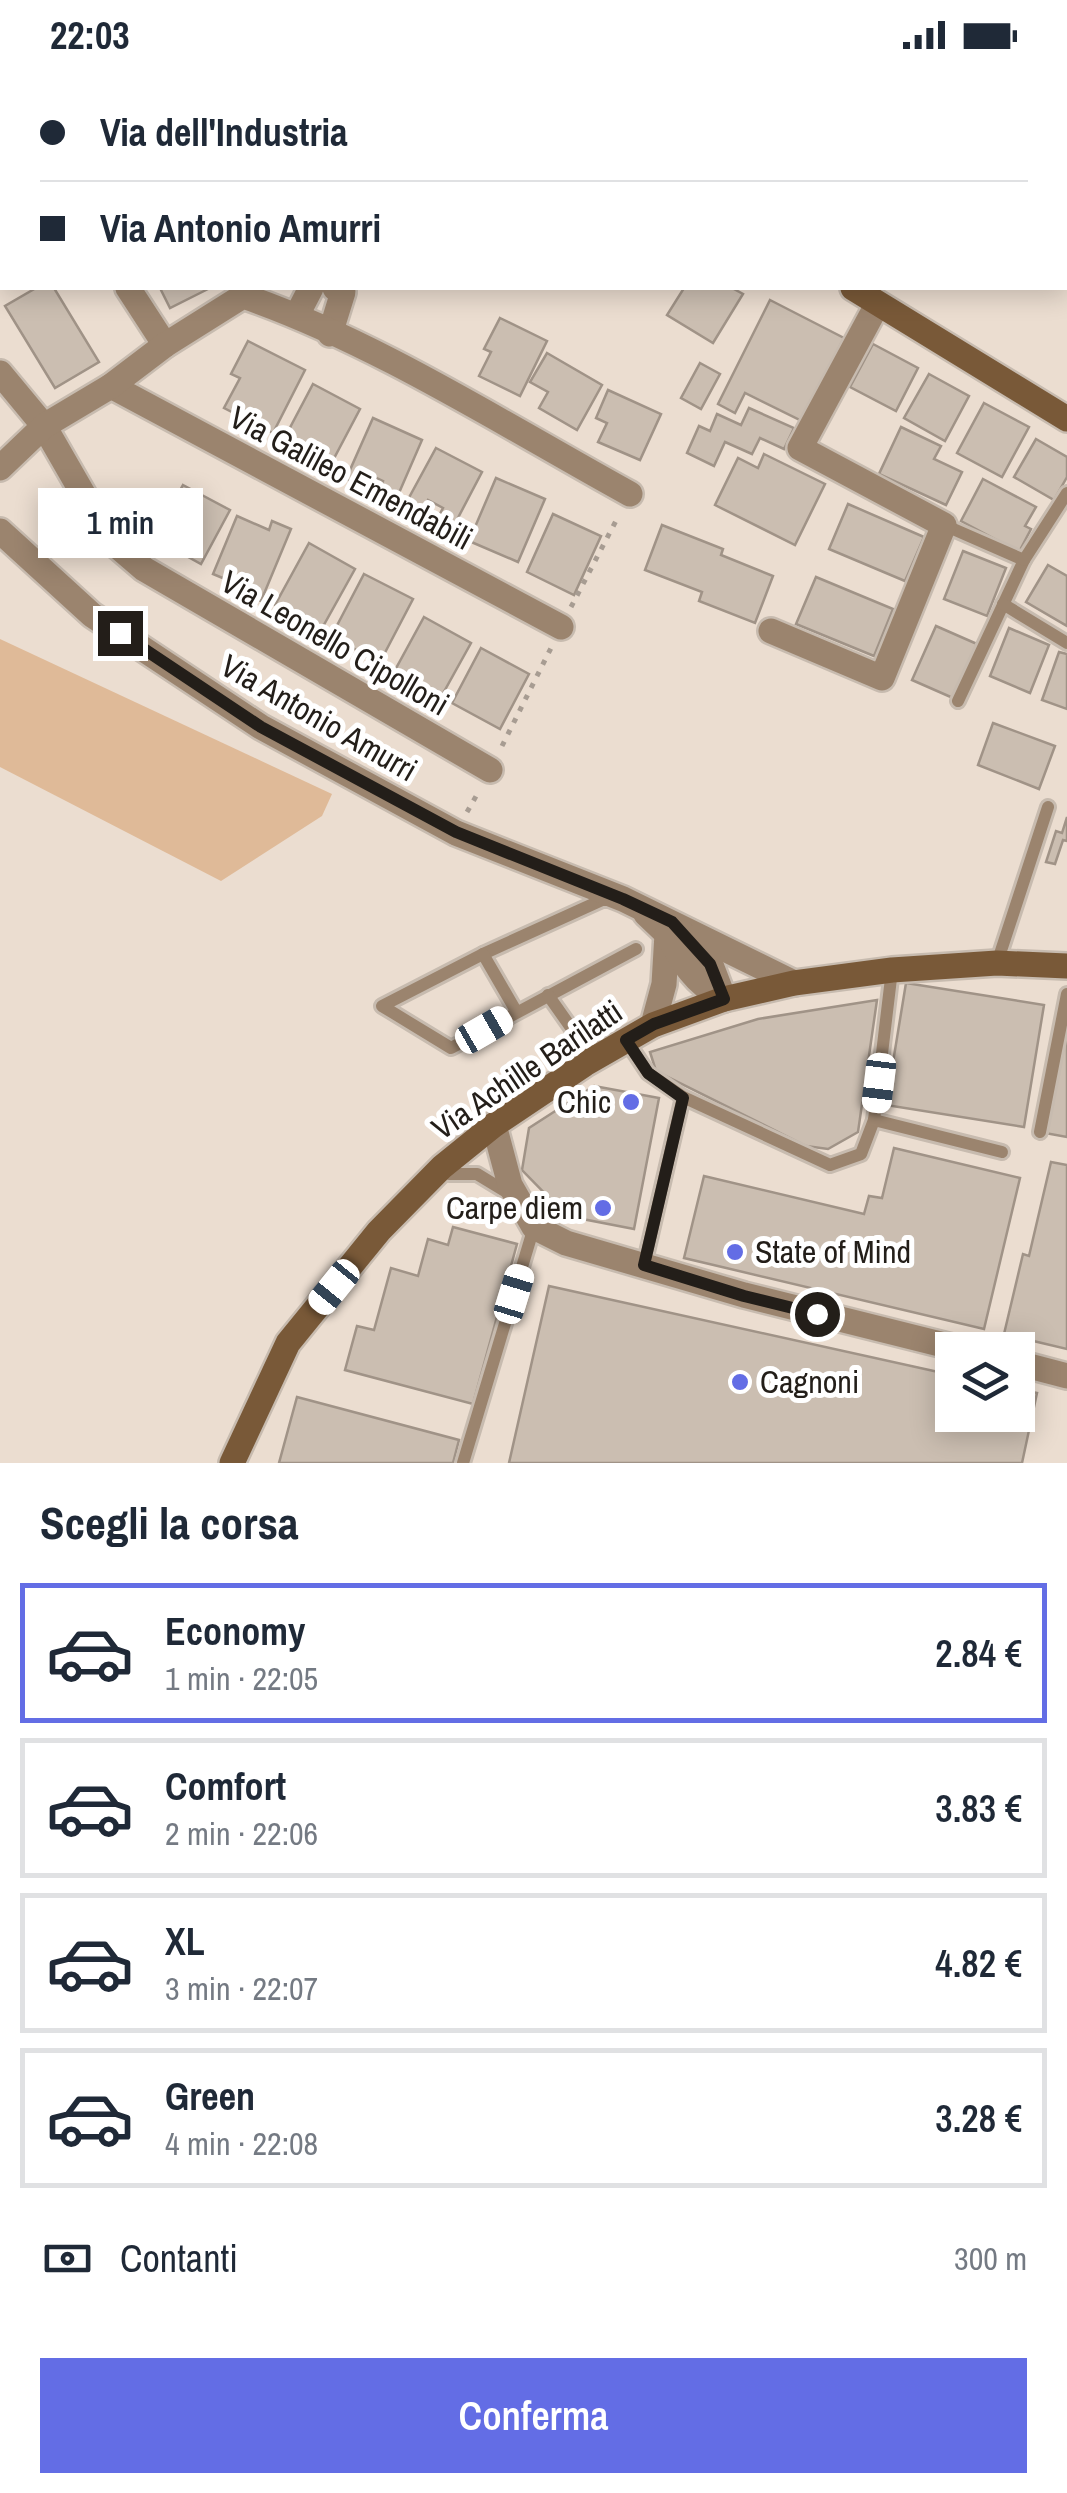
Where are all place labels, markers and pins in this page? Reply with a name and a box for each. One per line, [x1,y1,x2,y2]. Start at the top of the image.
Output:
place label: Chic [557,1080,611,1123]
marker: Chic [620,1091,642,1113]
place label: Carpe diem [446,1186,583,1229]
marker: Carpe diem [592,1197,614,1219]
place label: State of Mind [755,1230,911,1273]
marker: State of Mind [724,1241,746,1263]
place label: Cagnoni [760,1360,859,1403]
marker: Cagnoni [729,1371,751,1393]

